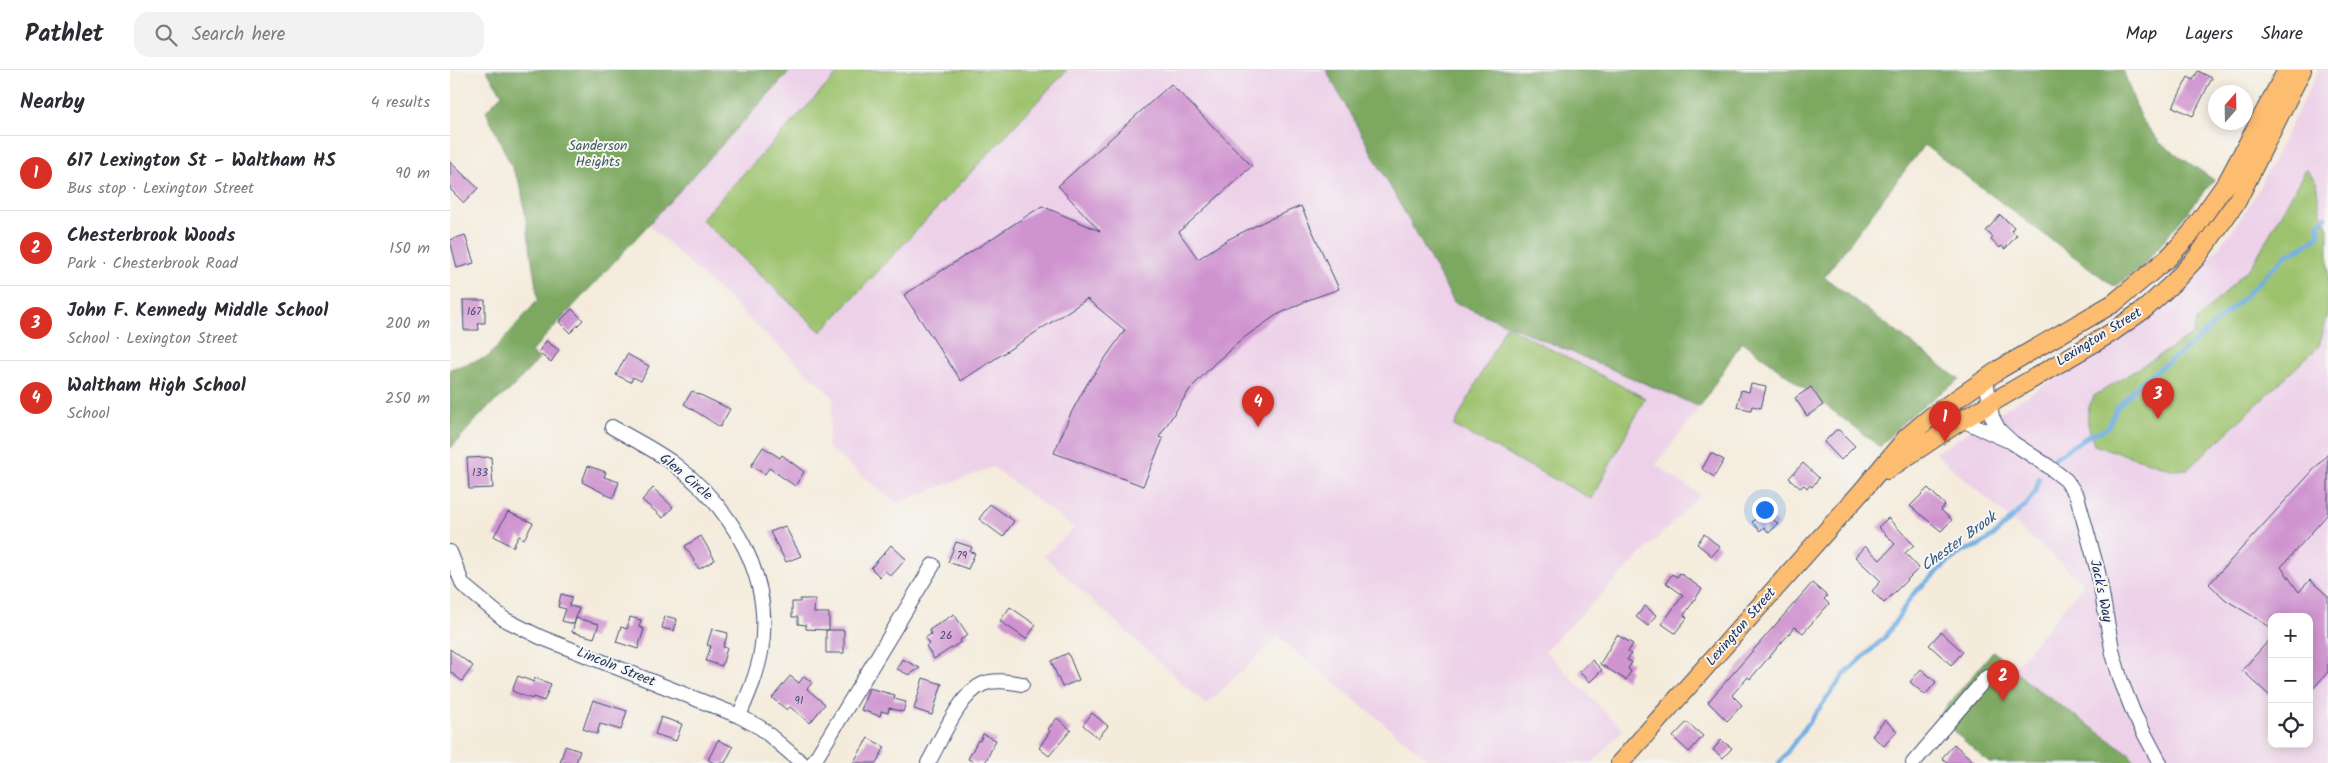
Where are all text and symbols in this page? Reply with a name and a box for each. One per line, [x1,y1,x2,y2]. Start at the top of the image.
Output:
search box [134,12,484,57]
text: Pathlet [25,15,104,54]
text: Search here [192,20,285,50]
text: Map [2126,20,2157,49]
text: Layers [2185,20,2233,49]
text: Share [2261,20,2303,49]
icon: search [152,21,180,49]
north arrow [2208,85,2253,130]
text: Nearby [20,86,85,119]
text: 4 results [371,90,430,115]
park label: Sanderson Heights [568,135,628,173]
text: 617 Lexington St - Waltham HS [67,146,336,176]
text: 1 [34,161,38,186]
text: 90 m [395,161,430,186]
text: Bus stop · Lexington Street [67,176,254,201]
text: Chesterbrook Woods [67,221,235,251]
text: 2 [31,236,41,261]
text: 150 m [389,236,430,261]
text: Park · Chesterbrook Road [67,251,238,276]
text: John F. Kennedy Middle School [67,296,328,326]
street label: Lexington Street [2052,301,2147,372]
house number: 167 [467,303,482,321]
text: 3 [32,311,40,336]
text: 200 m [386,311,430,336]
text: School · Lexington Street [67,326,238,351]
text: Waltham High School [67,371,246,401]
pin: 3 [2142,378,2174,419]
text: 4 [32,386,40,411]
text: 250 m [385,386,430,411]
pin: 4 [1242,386,1274,427]
text: School [67,401,110,426]
pin: 1 [1929,401,1961,442]
street label: Glen Circle [655,448,718,506]
house number: 133 [472,464,488,482]
your location [1752,497,1778,523]
water label: Chester Brook [1916,505,2004,578]
house number: 79 [957,547,968,565]
street label: Jack's Way [2084,558,2118,625]
street label: Lexington Street [1701,582,1782,671]
map controls [2268,613,2313,748]
button: + [2268,613,2313,658]
house number: 26 [940,627,952,645]
street label: Lincoln Street [573,641,659,693]
button: − [2268,658,2313,703]
pin: 2 [1987,660,2019,701]
house number: 91 [795,692,803,710]
button: locate [2268,703,2313,748]

